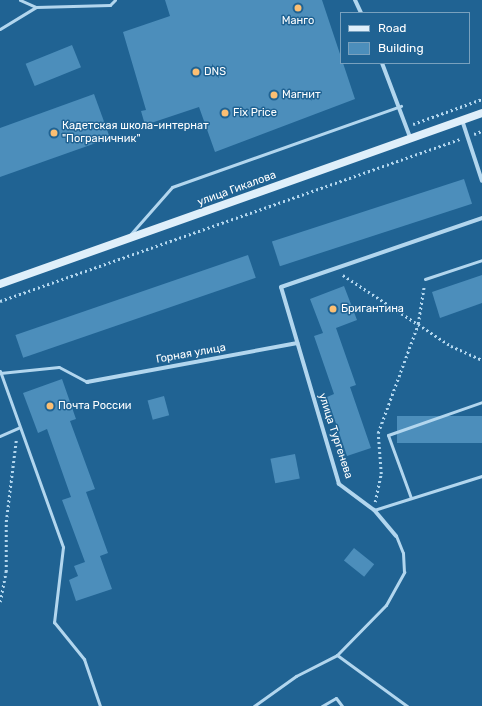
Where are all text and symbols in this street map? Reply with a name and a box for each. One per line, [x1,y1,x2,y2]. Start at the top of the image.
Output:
marker: Манго [293,3,303,13]
legend [340,12,470,64]
place label: Манго [282,14,314,28]
text: Road [378,21,406,35]
text: Building [378,41,424,55]
place label: DNS [204,65,226,79]
marker: DNS [191,67,201,77]
place label: Магнит [282,88,321,102]
marker: Магнит [269,90,279,100]
place label: Fix Price [233,106,277,120]
marker: Fix Price [220,108,230,118]
place label: Кадетская школа-интернат "Пограничник" [62,120,209,146]
marker: Кадетская школа-интернат "Пограничник" [49,128,59,138]
street label: улица Гикалова [196,169,278,209]
place label: Бригантина [341,302,404,316]
marker: Бригантина [328,304,338,314]
street label: Горная улица [155,341,227,367]
street label: улица Тургенева [315,392,355,480]
place label: Почта России [58,399,132,413]
marker: Почта России [45,401,55,411]

